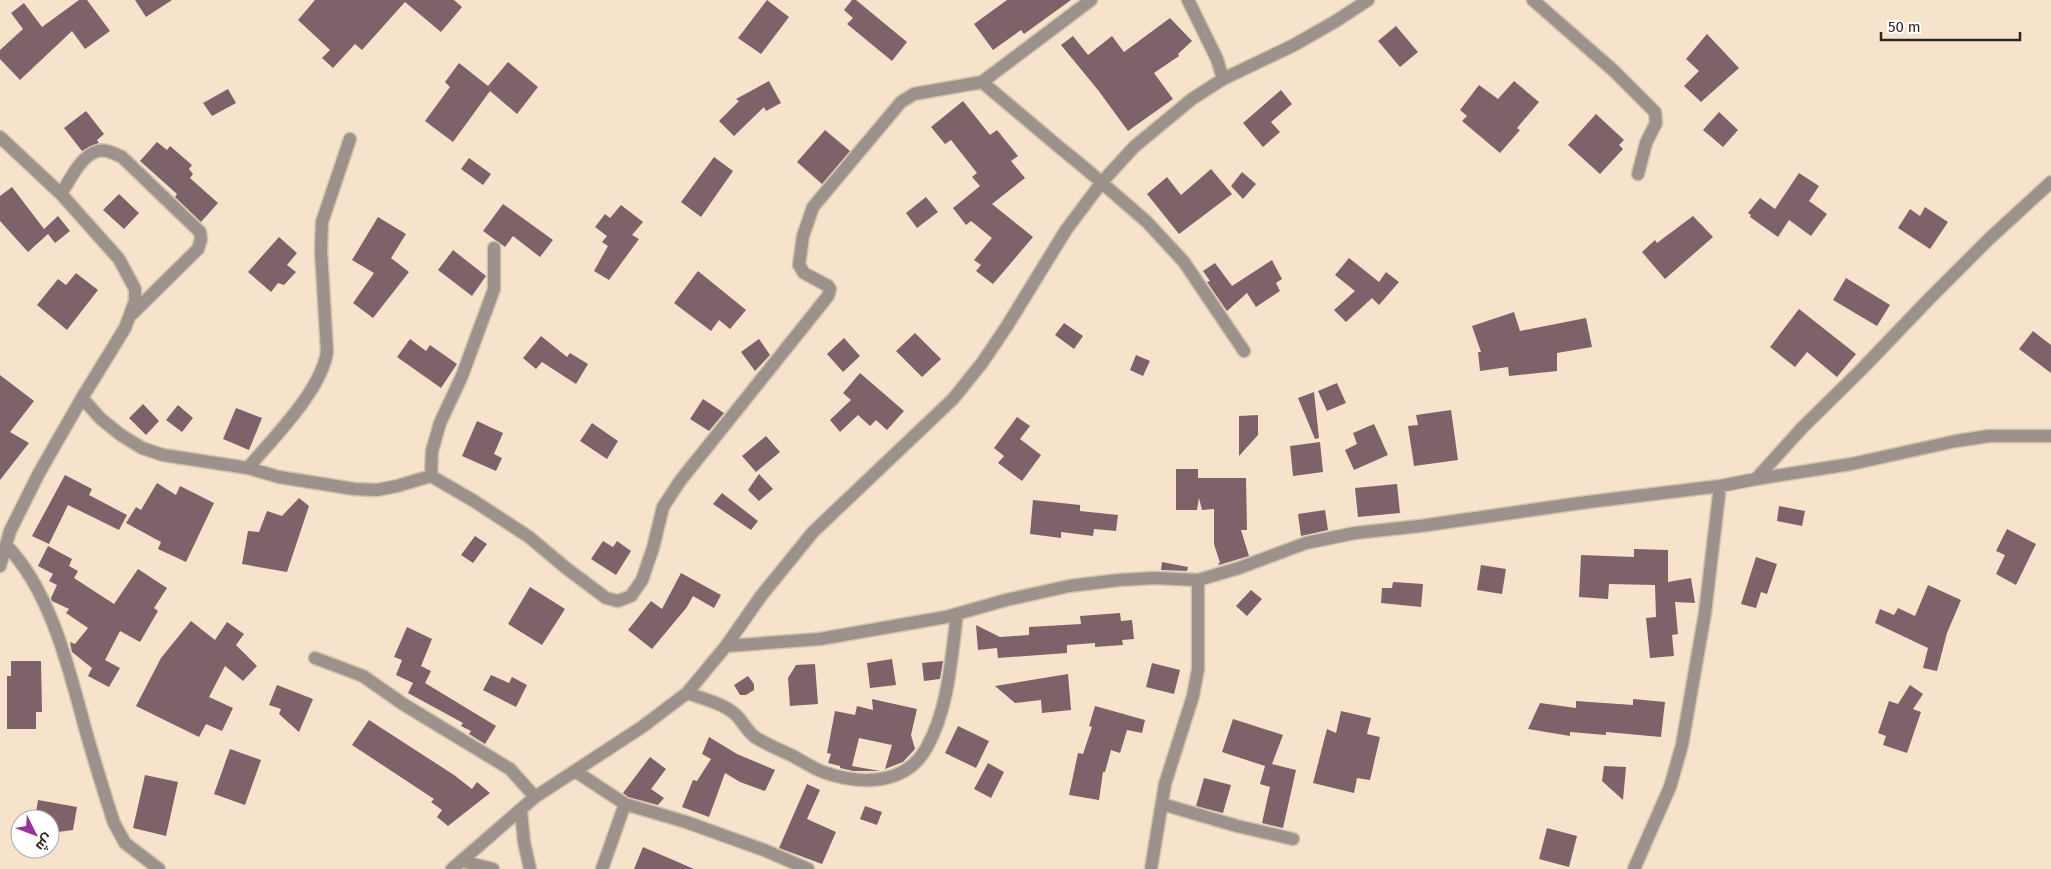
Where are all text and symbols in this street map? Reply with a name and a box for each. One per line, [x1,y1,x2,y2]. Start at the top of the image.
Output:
scale bar [1881,10,2020,42]
text: 50 m [1888,18,1921,36]
north arrow [10,809,60,859]
text: ش [32,830,57,855]

